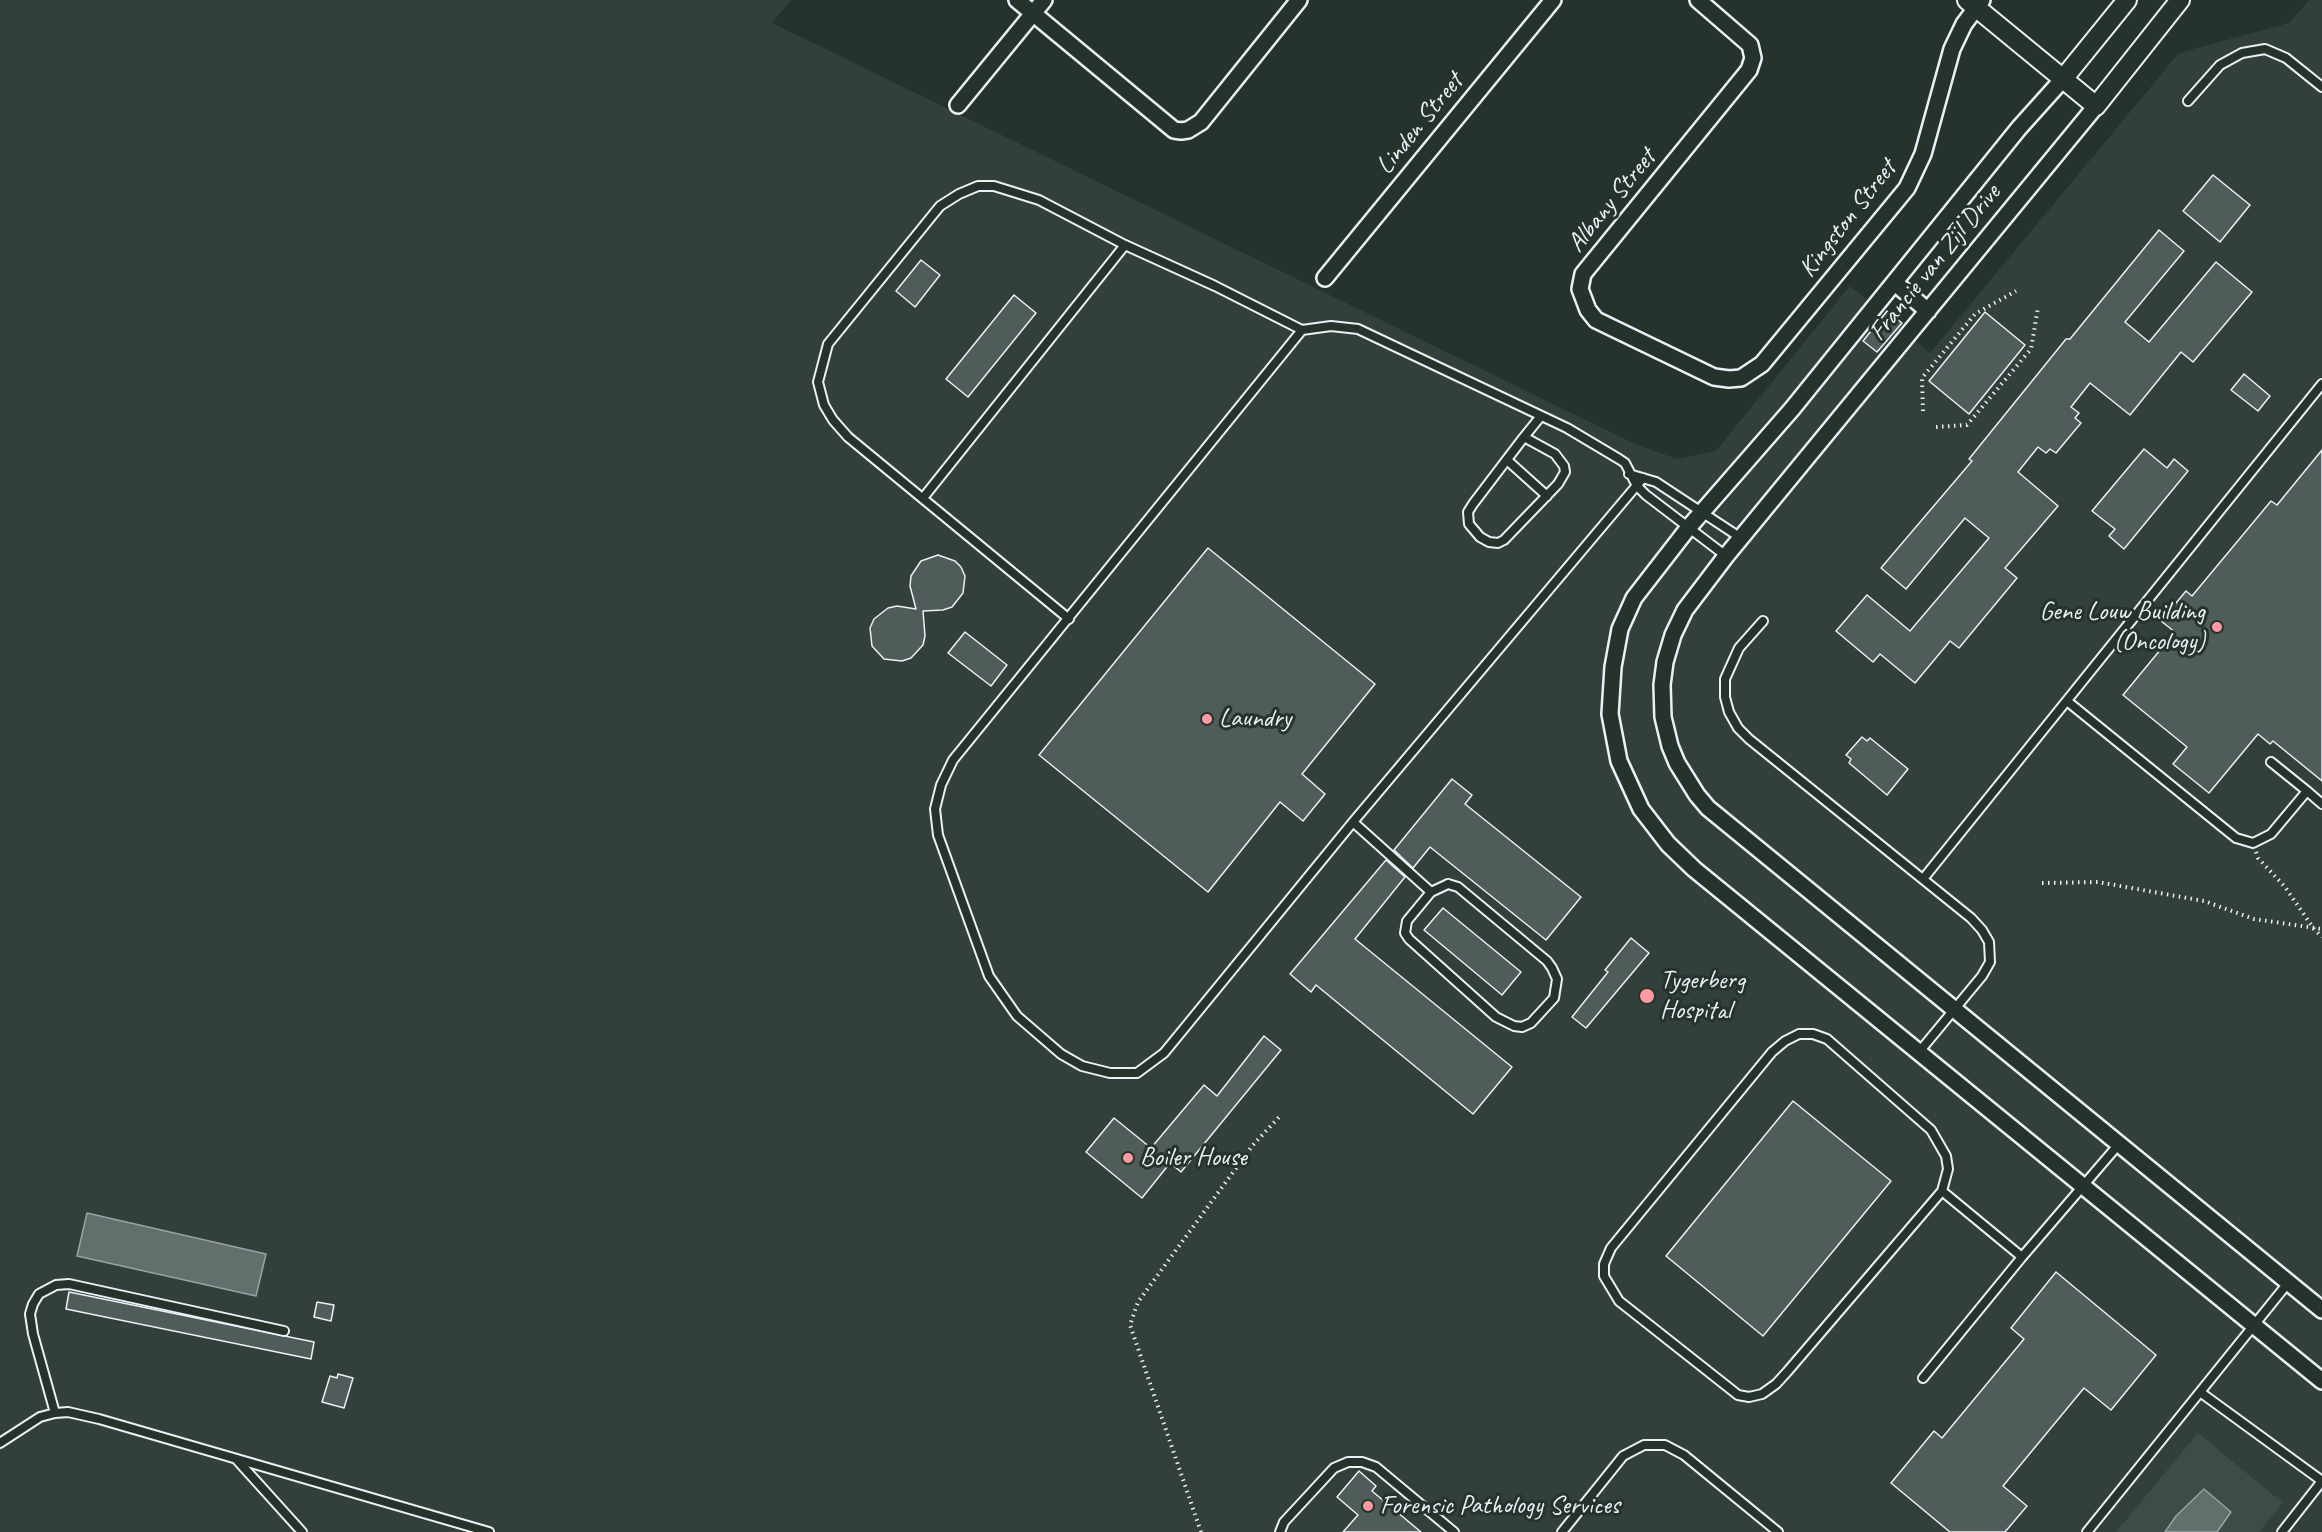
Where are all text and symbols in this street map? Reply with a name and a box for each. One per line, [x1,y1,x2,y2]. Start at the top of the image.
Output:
street label: Linden Street [1370,67,1470,181]
street label: Albany Street [1561,143,1663,259]
street label: Kingston Street [1793,154,1903,284]
street label: Francie van Zijl Drive [1862,179,2008,347]
place label: Gene Louw Building (Oncology) [2039,596,2205,658]
marker: Gene Louw Building (Oncology) [2210,620,2224,634]
place label: Laundry [1219,703,1291,735]
marker: Laundry [1200,712,1214,726]
place label: Tygerberg Hospital [1660,965,1745,1026]
marker: Tygerberg Hospital [1638,987,1656,1005]
place label: Boiler House [1140,1142,1247,1174]
marker: Boiler House [1121,1151,1135,1165]
place label: Forensic Pathology Services [1380,1490,1620,1522]
marker: Forensic Pathology Services [1361,1499,1375,1513]

